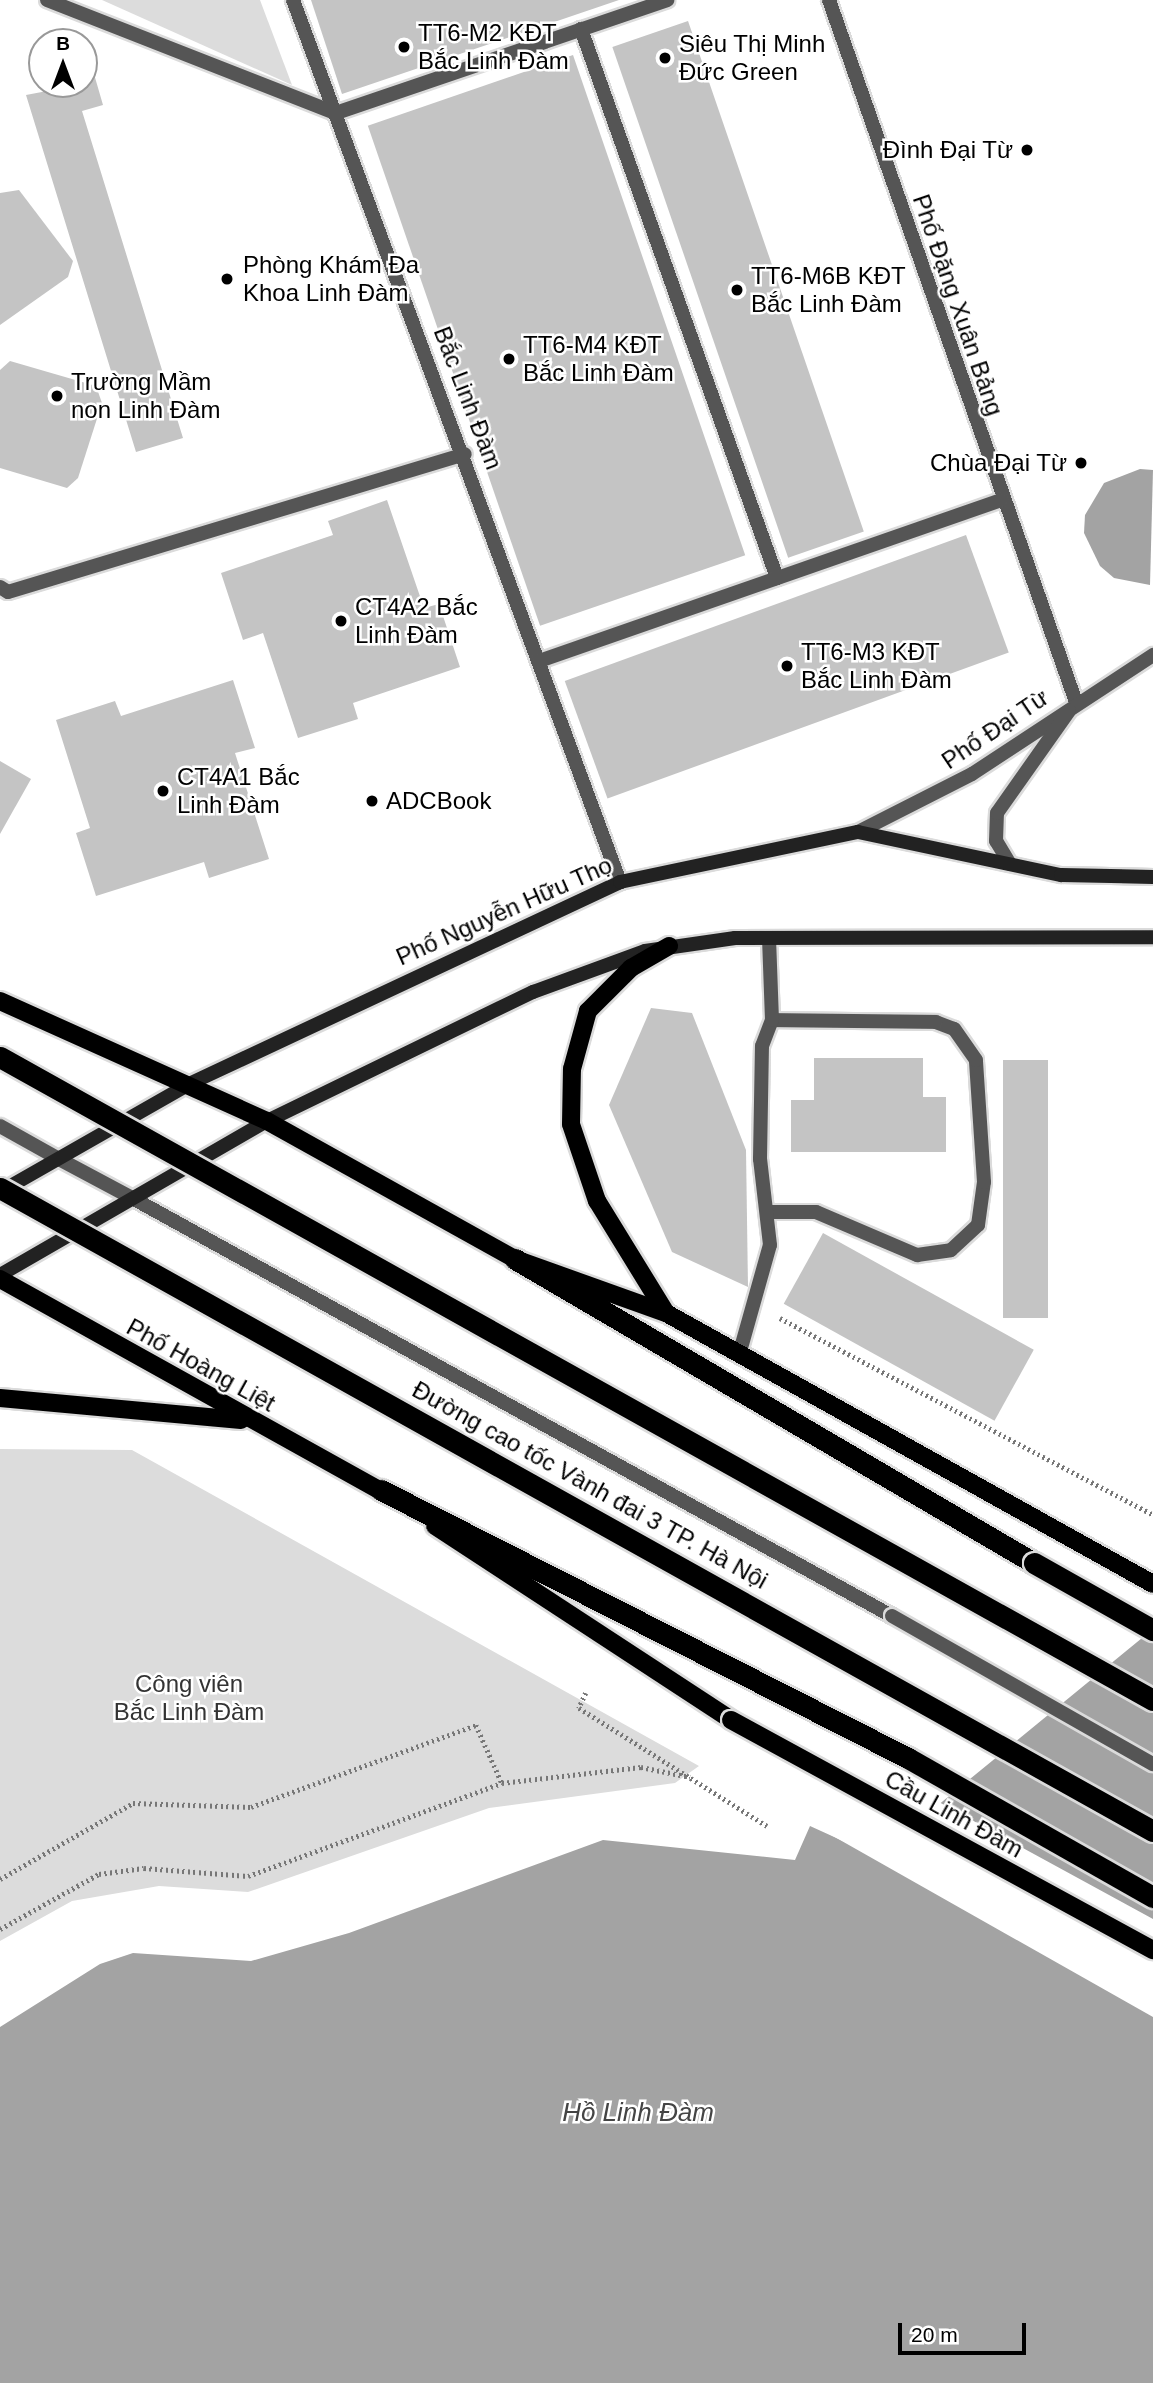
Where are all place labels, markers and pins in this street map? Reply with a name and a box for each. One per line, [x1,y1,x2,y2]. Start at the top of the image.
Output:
place label: TT6-M2 KĐT Bắc Linh Đàm [418,19,569,75]
place label: Siêu Thị Minh Đức Green [679,30,826,86]
marker: TT6-M2 KĐT Bắc Linh Đàm [396,39,412,55]
marker: Siêu Thị Minh Đức Green [657,50,673,66]
place label: Đình Đại Từ [882,136,1013,164]
marker: Đình Đại Từ [1019,142,1035,158]
place label: Phòng Khám Đa Khoa Linh Đàm [243,251,419,307]
place label: TT6-M6B KĐT Bắc Linh Đàm [751,262,906,318]
marker: Phòng Khám Đa Khoa Linh Đàm [217,269,237,289]
marker: TT6-M6B KĐT Bắc Linh Đàm [729,282,745,298]
place label: TT6-M4 KĐT Bắc Linh Đàm [523,331,674,387]
marker: TT6-M4 KĐT Bắc Linh Đàm [501,351,517,367]
place label: Trường Mầm non Linh Đàm [71,368,220,424]
marker: Trường Mầm non Linh Đàm [49,388,65,404]
place label: Chùa Đại Từ [930,449,1067,477]
marker: Chùa Đại Từ [1073,455,1089,471]
place label: CT4A2 Bắc Linh Đàm [355,593,478,649]
marker: CT4A2 Bắc Linh Đàm [333,613,349,629]
place label: TT6-M3 KĐT Bắc Linh Đàm [801,638,952,694]
marker: TT6-M3 KĐT Bắc Linh Đàm [779,658,795,674]
place label: CT4A1 Bắc Linh Đàm [177,763,300,819]
marker: CT4A1 Bắc Linh Đàm [155,783,171,799]
place label: ADCBook [386,787,491,815]
marker: ADCBook [364,793,380,809]

